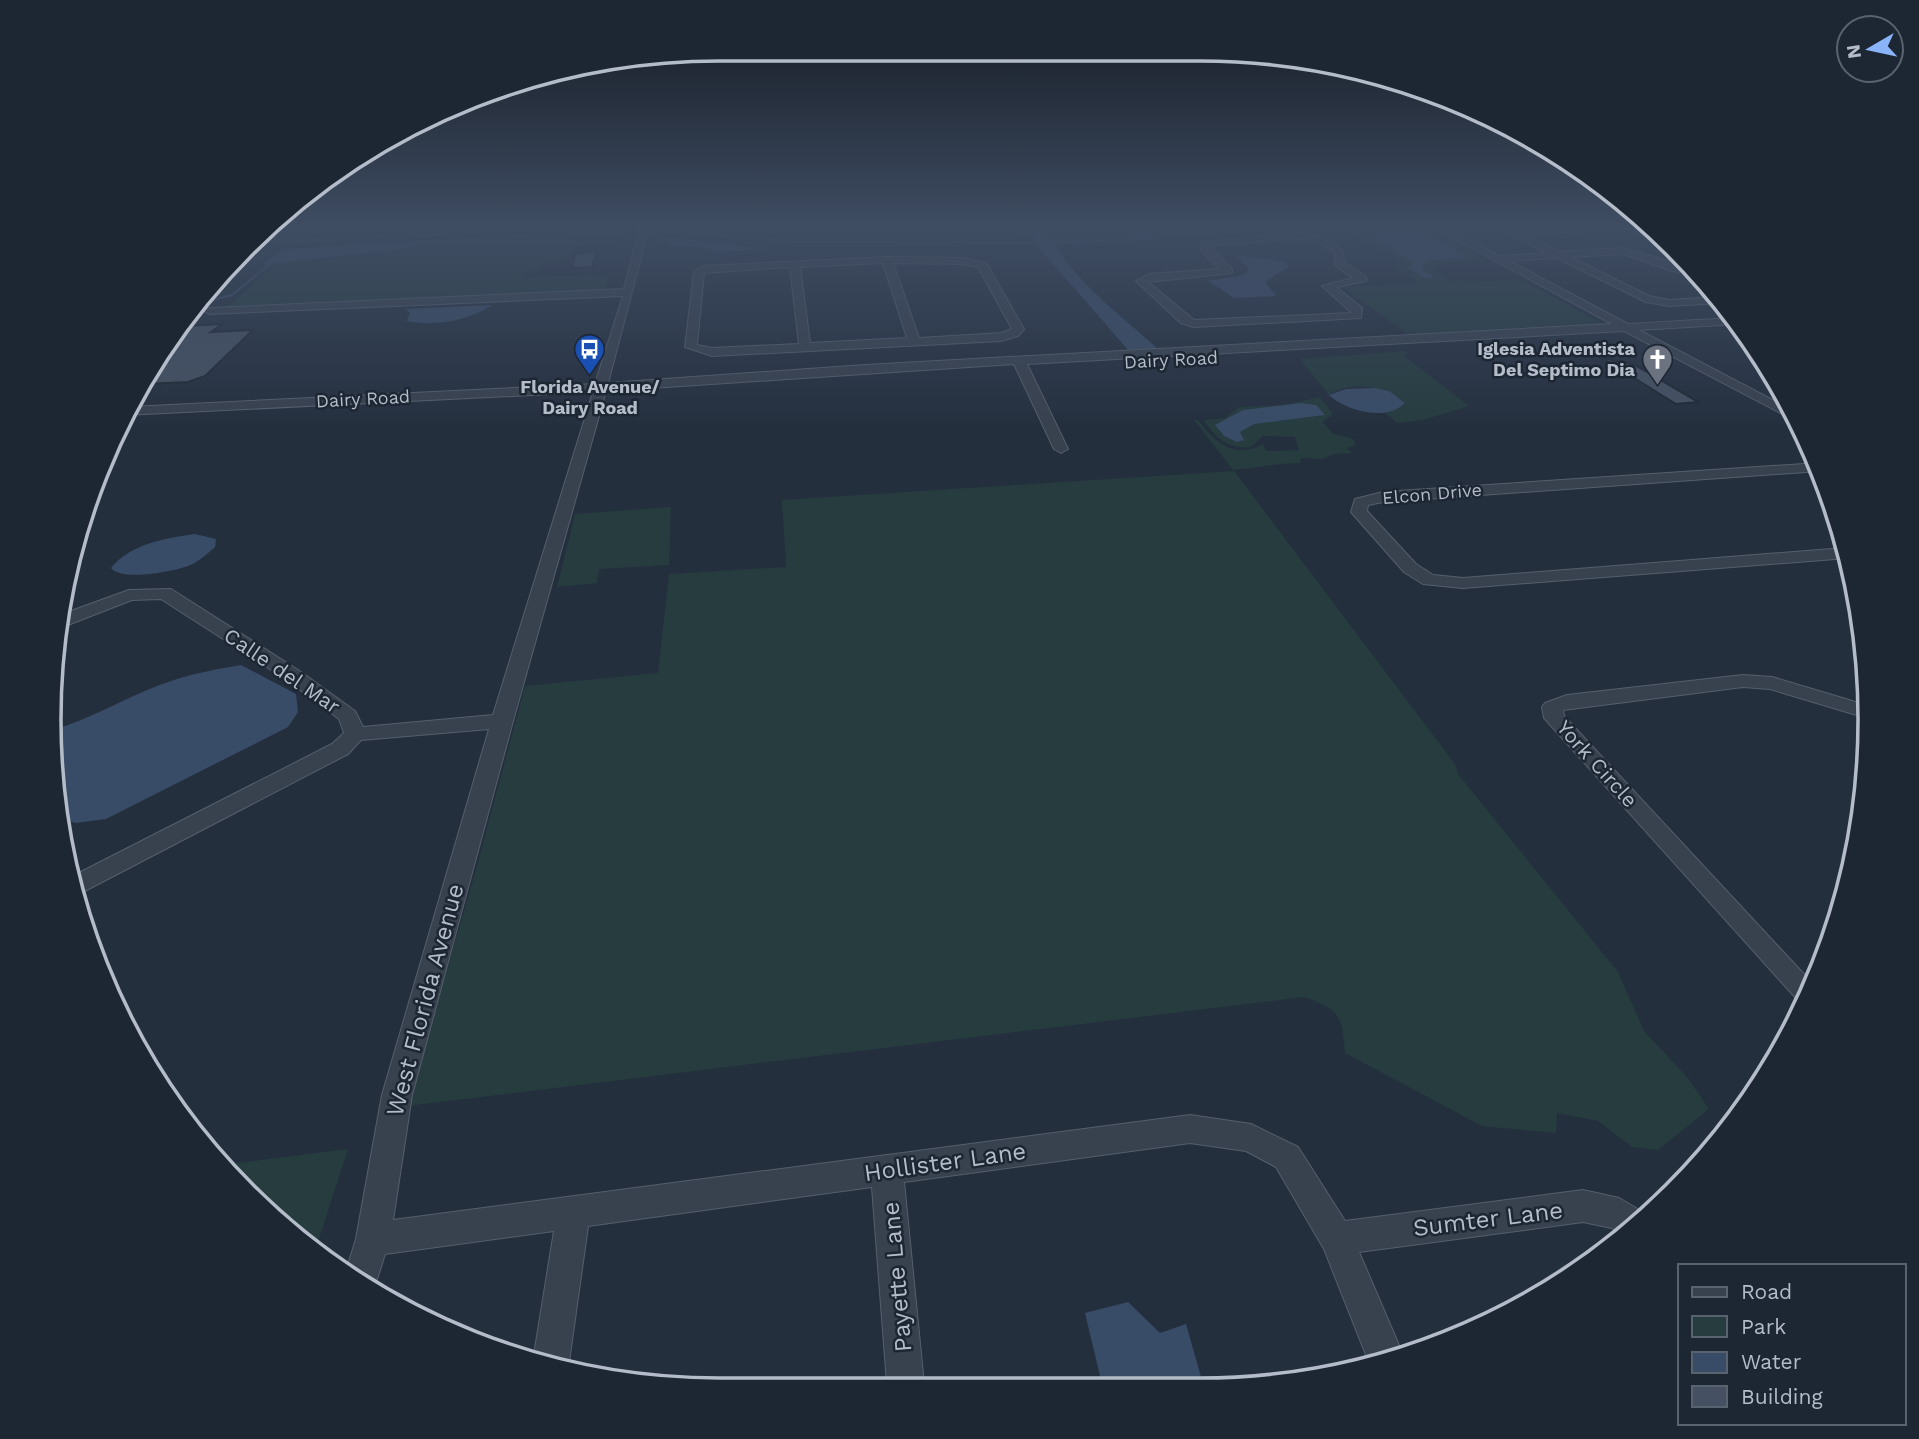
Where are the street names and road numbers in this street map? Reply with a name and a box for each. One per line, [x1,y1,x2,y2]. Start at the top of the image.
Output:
street label: Dairy Road [1123,347,1219,372]
street label: Dairy Road [315,386,411,411]
street label: Elcon Drive [1381,479,1483,508]
street label: Calle del Mar [219,623,346,719]
street label: York Circle [1552,715,1643,812]
street label: West Florida Avenue [380,881,470,1119]
street label: Hollister Lane [862,1137,1028,1187]
street label: Sumter Lane [1411,1196,1565,1242]
street label: Payette Lane [876,1201,918,1353]

